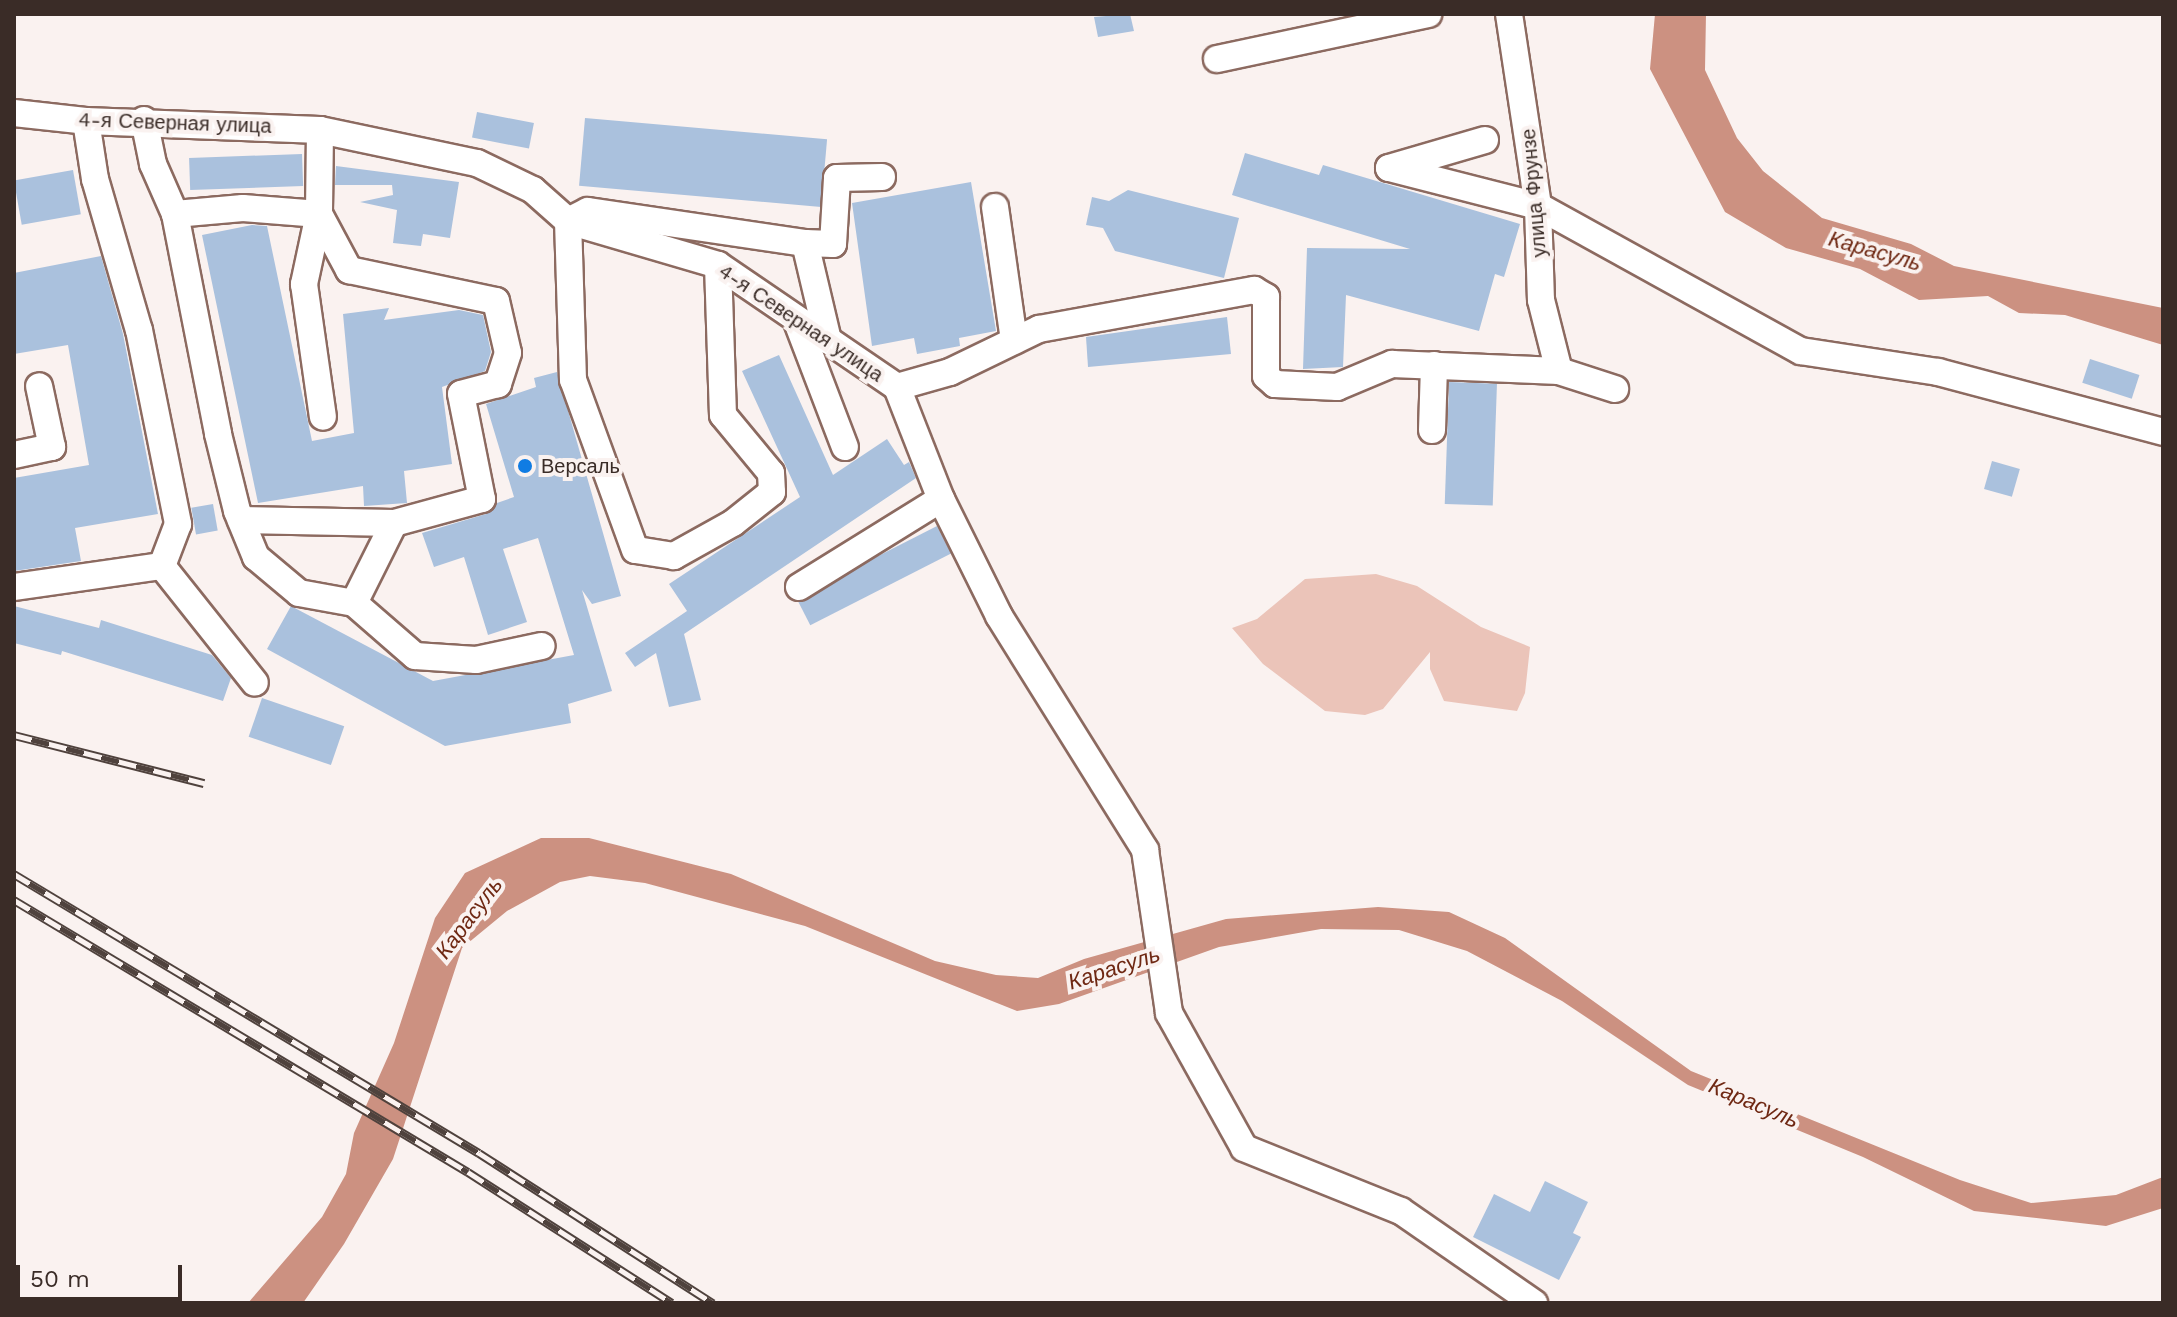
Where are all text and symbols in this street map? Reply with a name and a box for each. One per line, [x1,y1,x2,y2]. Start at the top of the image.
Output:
street label: 4-я Северная улица [78,108,272,138]
street label: улица Фрунзе [1516,128,1552,258]
water label: Карасуль [1826,225,1924,277]
street label: 4-я Северная улица [714,259,888,387]
place label: Версаль [541,454,620,478]
marker: Версаль [516,457,534,475]
water label: Карасуль [430,872,508,964]
water label: Карасуль [1065,941,1163,995]
water label: Карасуль [1705,1072,1803,1134]
scale bar [20,1249,186,1299]
text: 50 m [30,1265,90,1293]

